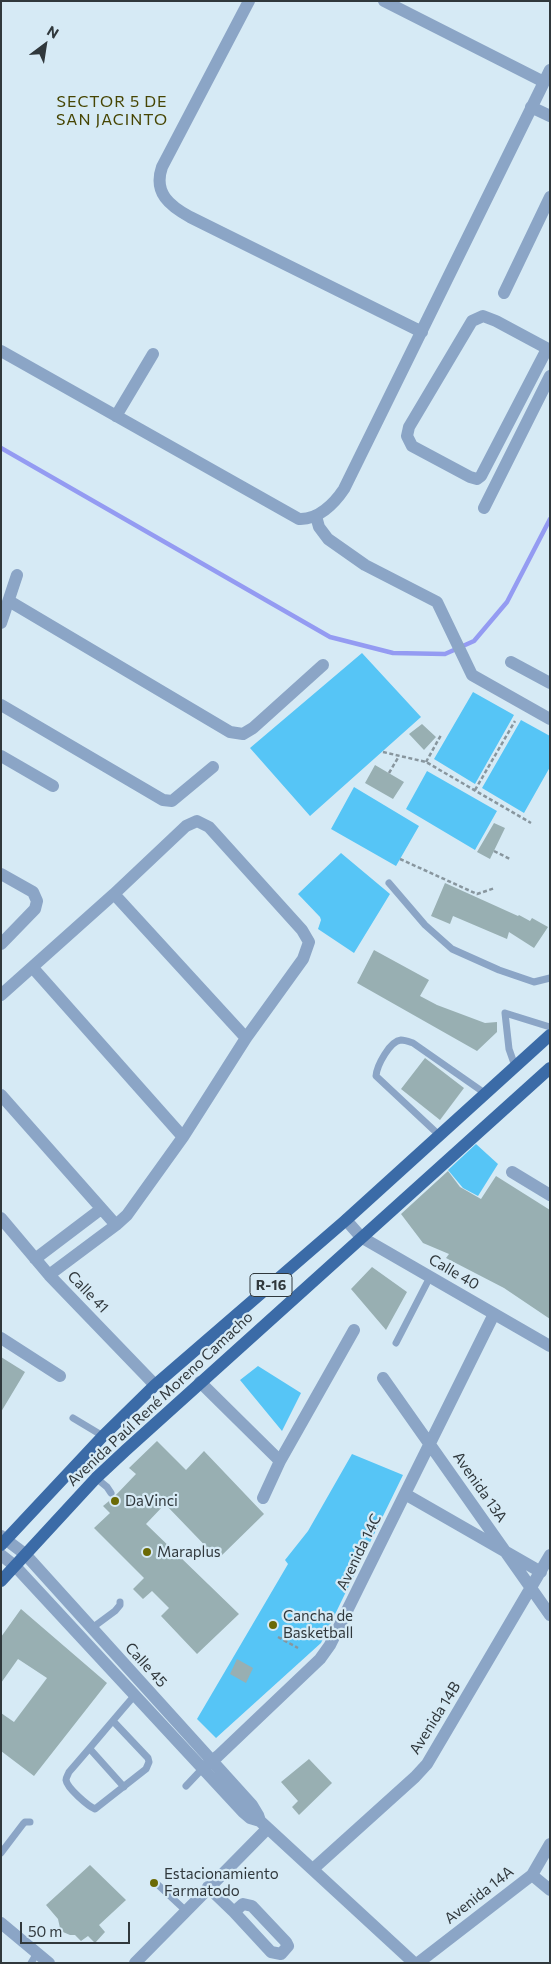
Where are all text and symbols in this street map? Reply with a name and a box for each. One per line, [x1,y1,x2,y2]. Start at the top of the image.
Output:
north arrow [20,20,70,70]
text: N [44,22,62,42]
district label: SECTOR 5 DE SAN JACINTO [55,92,169,130]
street label: Calle 40 [426,1250,482,1294]
street label: Calle 41 [64,1267,112,1317]
road number: R-16 [250,1274,292,1296]
street label: Avenida Paúl René Moreno Camacho [63,1308,257,1490]
street label: Avenida 13A [449,1448,511,1526]
place label: DaVinci [125,1492,178,1510]
marker: DaVinci [109,1495,121,1507]
street label: Avenida 14C [333,1511,385,1593]
place label: Maraplus [157,1543,221,1561]
marker: Maraplus [141,1546,153,1558]
place label: Cancha de Basketball [283,1607,353,1642]
marker: Cancha de Basketball [267,1619,279,1631]
street label: Calle 45 [121,1639,171,1691]
street label: Avenida 14B [406,1678,464,1758]
street label: Avenida 14A [441,1862,517,1928]
place label: Estacionamiento Farmatodo [164,1865,279,1900]
marker: Estacionamiento Farmatodo [148,1877,160,1889]
scale bar [22,1912,132,1944]
text: 50 m [28,1922,62,1940]

